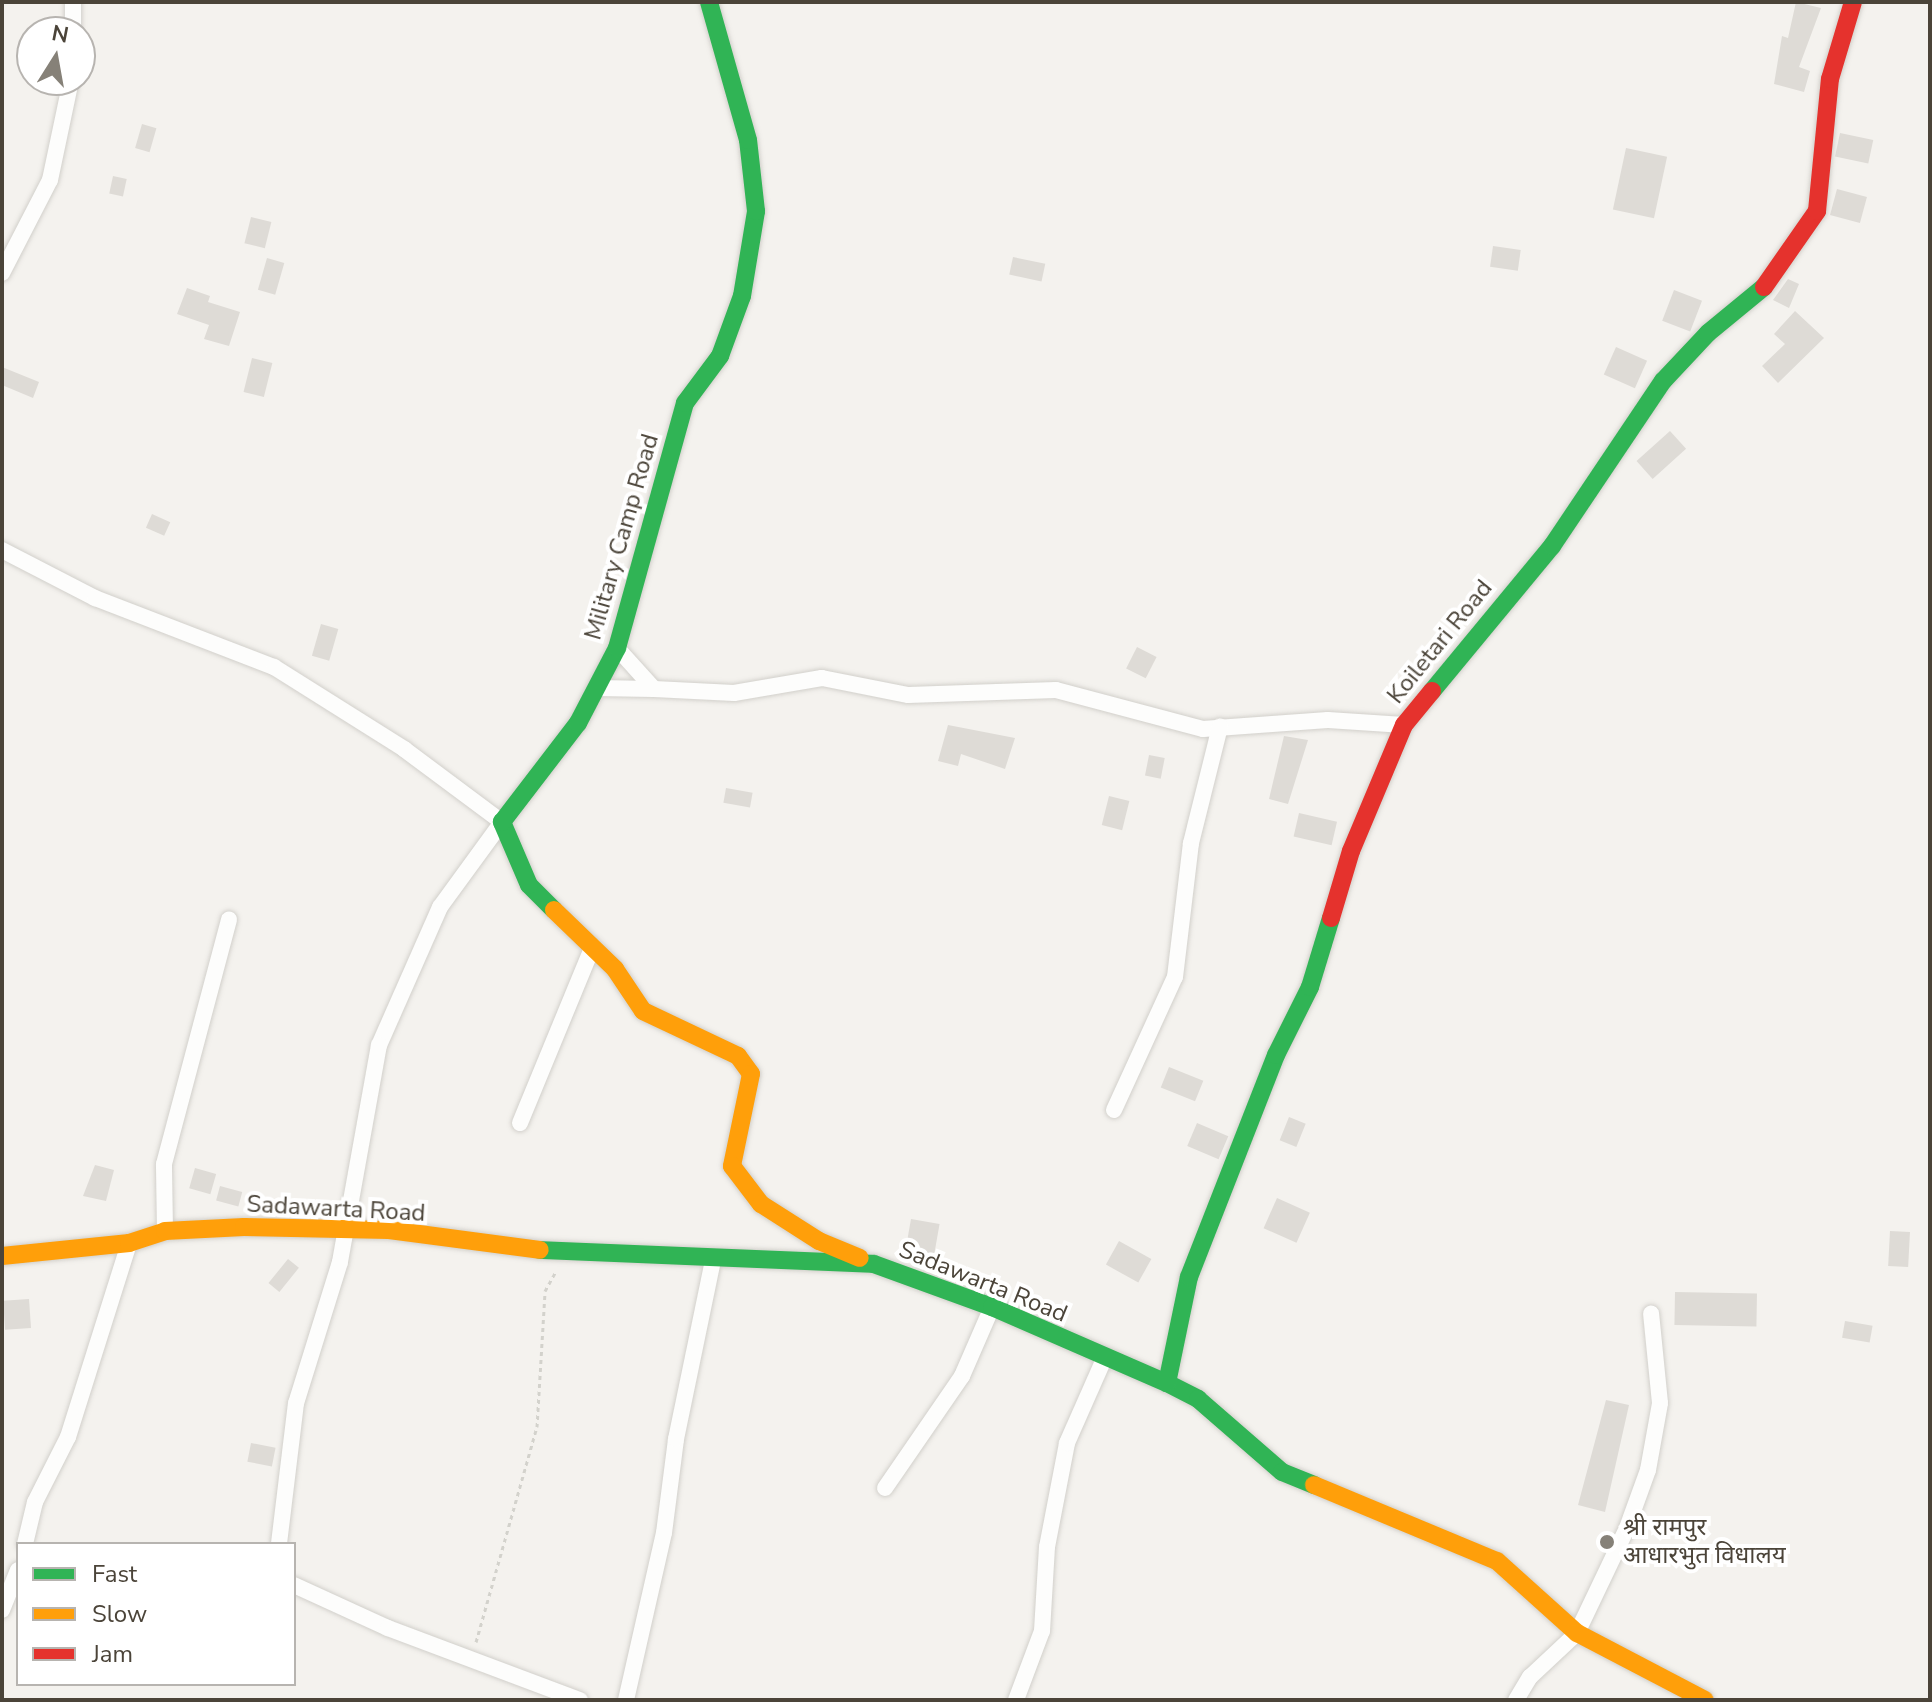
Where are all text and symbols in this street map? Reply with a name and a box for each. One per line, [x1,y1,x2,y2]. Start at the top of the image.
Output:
north arrow [16,16,96,96]
text: N [49,18,71,51]
street label: Military Camp Road [579,431,665,643]
street label: Koiletari Road [1381,574,1499,710]
street label: Sadawarta Road [246,1190,426,1228]
street label: Sadawarta Road [895,1235,1071,1329]
place label: श्री रामपुर आधारभुत विधालय [1623,1514,1786,1570]
marker: श्री रामपुर आधारभुत विधालय [1598,1533,1616,1551]
legend [16,1542,296,1686]
text: Fast [92,1558,137,1590]
text: Slow [92,1598,147,1630]
text: Jam [92,1638,133,1670]

